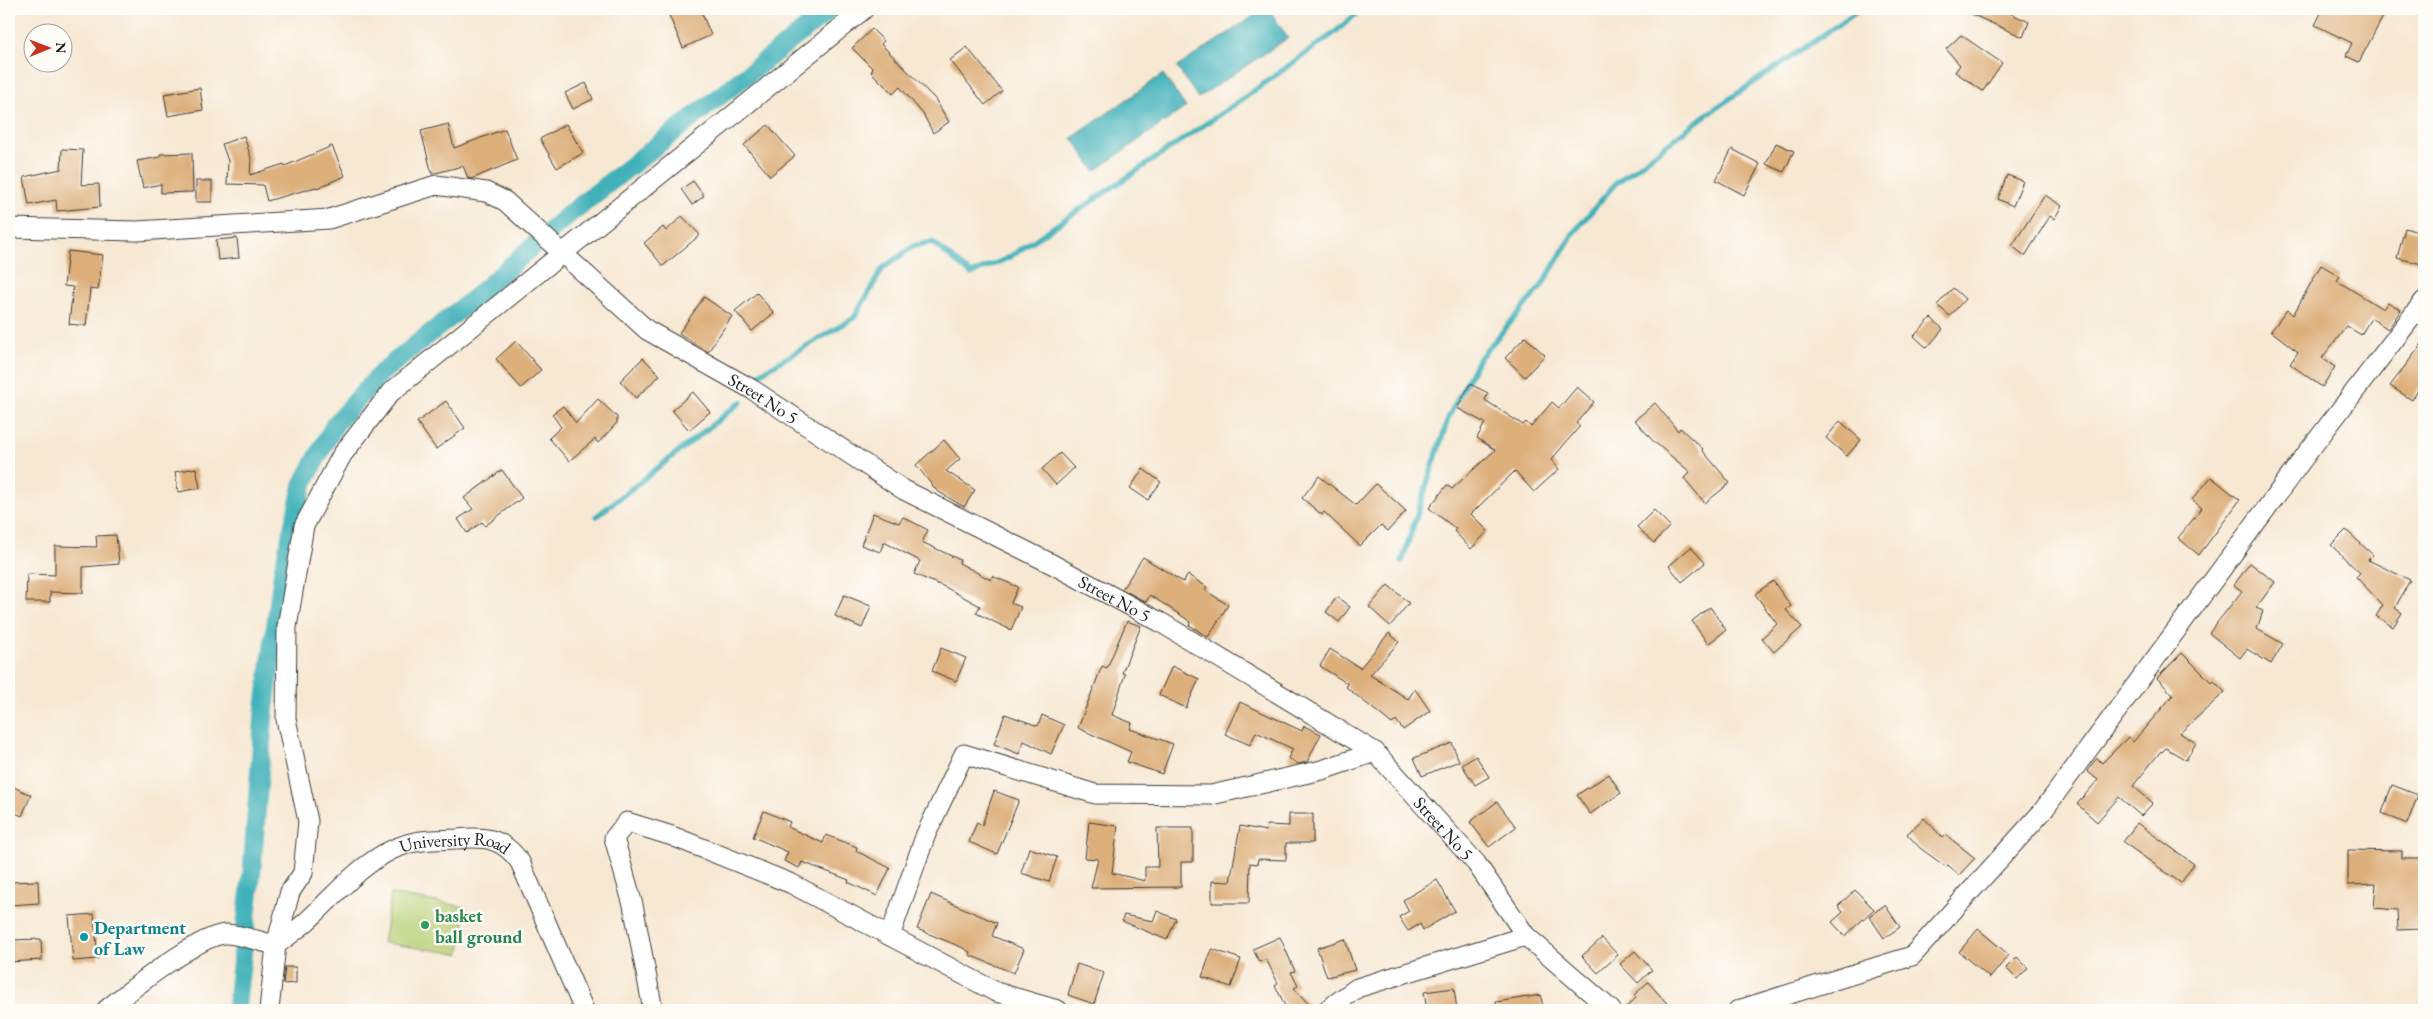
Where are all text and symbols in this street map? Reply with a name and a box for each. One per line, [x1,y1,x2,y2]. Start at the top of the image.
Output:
north arrow [22,22,72,72]
text: N [52,42,70,54]
street label: Street No 5 [725,367,803,429]
street label: Street No 5 [1075,569,1155,627]
street label: Street No 5 [1409,791,1479,865]
street label: University Road [396,826,516,859]
place label: basket ball ground [435,904,522,948]
place label: Department of Law [94,916,186,960]
marker: basket ball ground [419,919,431,931]
marker: Department of Law [78,931,90,943]

